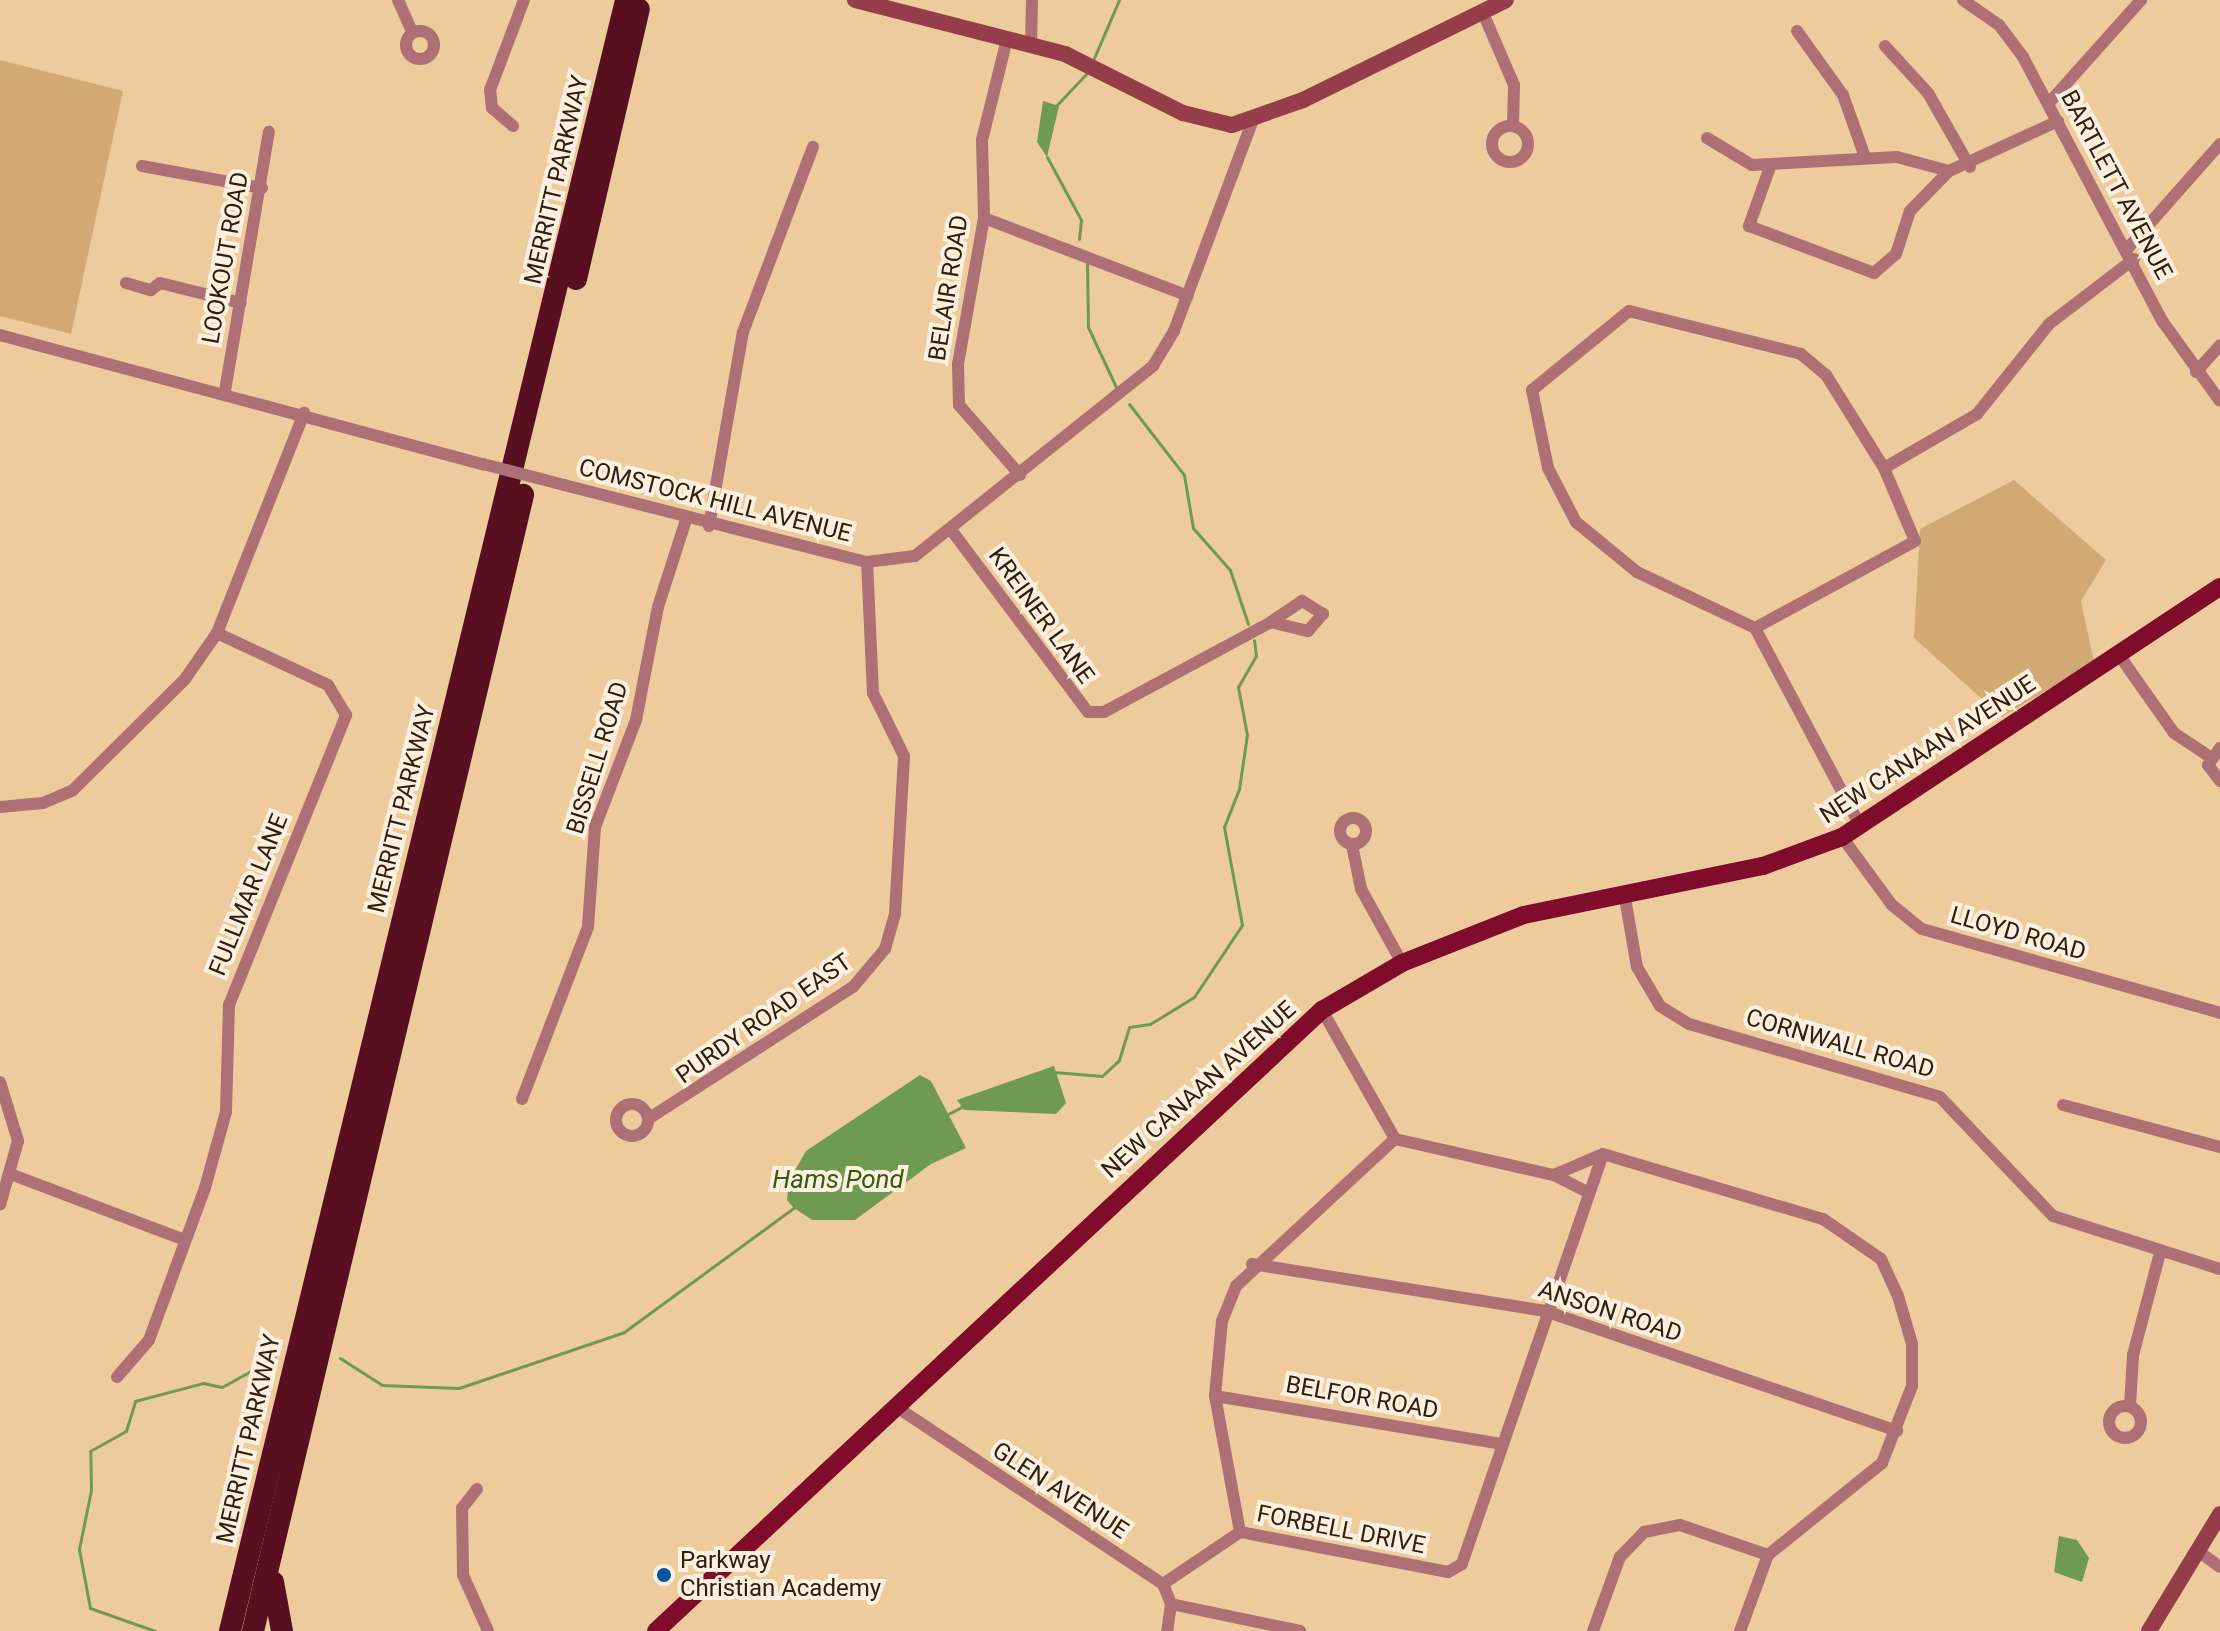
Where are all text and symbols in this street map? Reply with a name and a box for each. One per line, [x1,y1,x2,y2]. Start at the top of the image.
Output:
street label: MERRITT PARKWAY [519,73,595,287]
street label: BARTLETT AVENUE [2054,85,2178,285]
street label: LOOKOUT ROAD [197,169,255,347]
street label: BELAIR ROAD [923,213,975,363]
street label: COMSTOCK HILL AVENUE [576,453,854,549]
street label: KREINER LANE [982,542,1100,690]
street label: NEW CANAAN AVENUE [1815,670,2041,830]
street label: BISSELL ROAD [561,678,635,838]
street label: MERRITT PARKWAY [362,702,442,916]
street label: FULLMAR LANE [203,810,295,980]
street label: LLOYD ROAD [1947,901,2089,967]
street label: PURDY ROAD EAST [671,948,857,1090]
street label: NEW CANAAN AVENUE [1096,995,1302,1185]
street label: CORNWALL ROAD [1742,1003,1938,1085]
water label: Hams Pond [772,1164,904,1196]
street label: ANSON ROAD [1535,1275,1685,1349]
street label: MERRITT PARKWAY [211,1332,287,1546]
street label: BELFOR ROAD [1283,1370,1441,1426]
street label: GLEN AVENUE [987,1436,1133,1546]
street label: FORBELL DRIVE [1254,1500,1428,1560]
place label: Parkway Christian Academy [680,1547,881,1603]
marker: Parkway Christian Academy [655,1566,673,1584]

